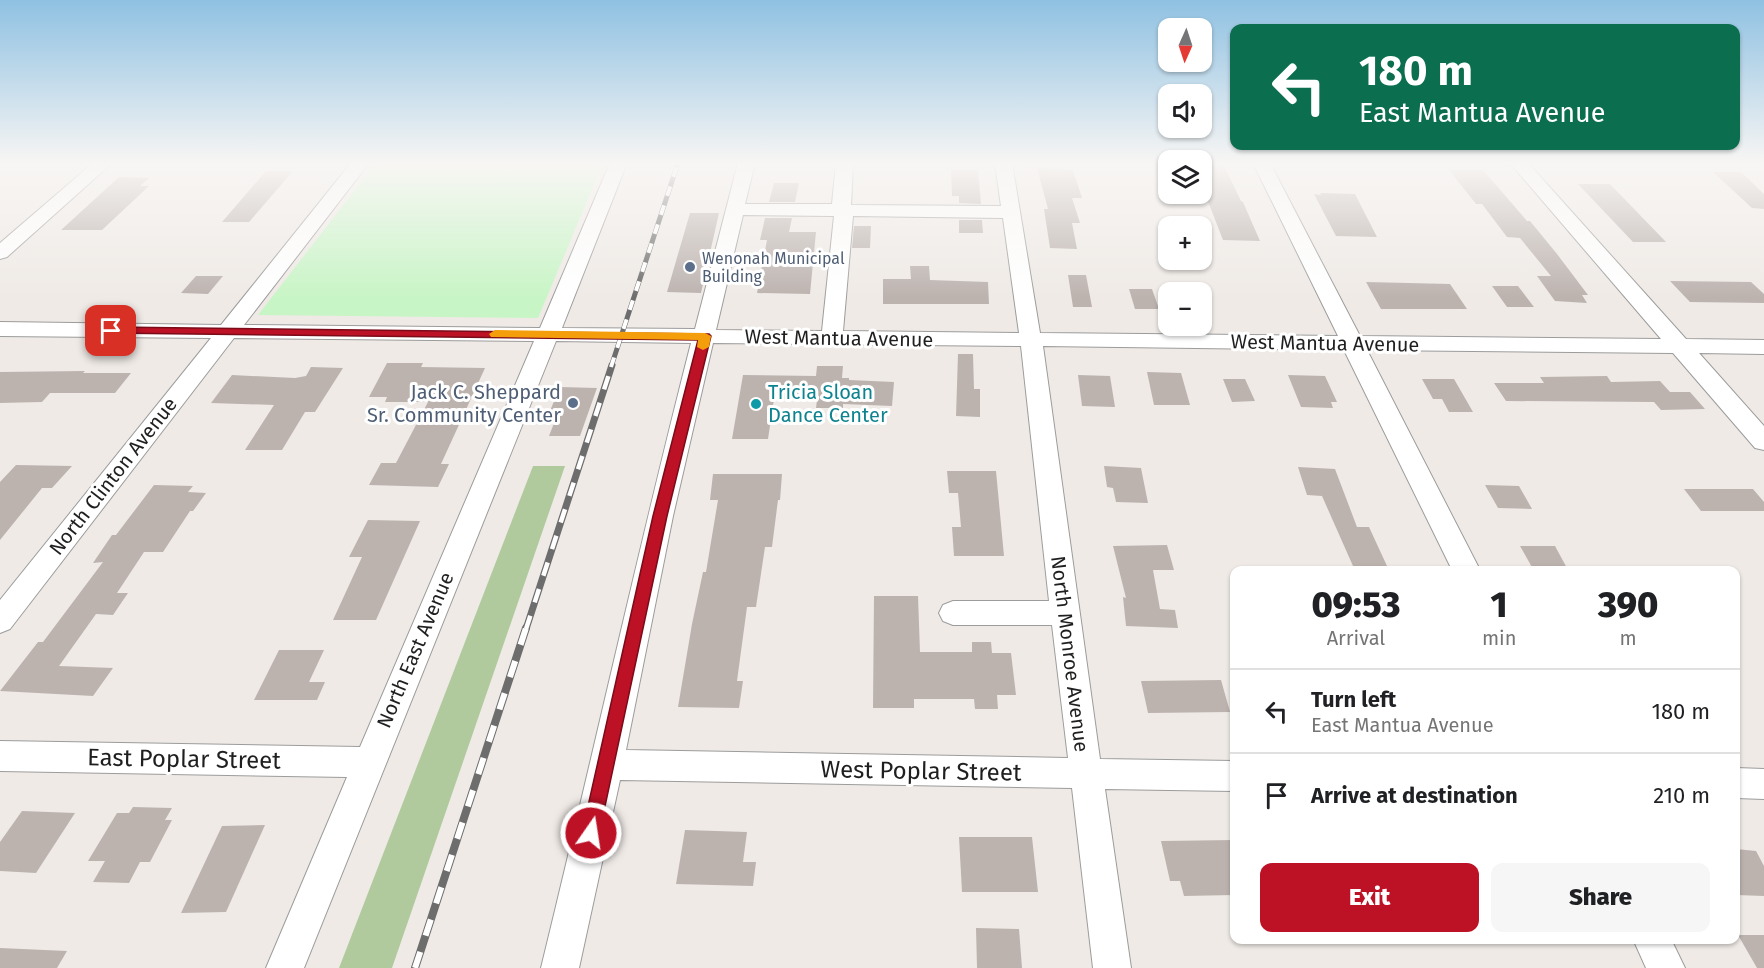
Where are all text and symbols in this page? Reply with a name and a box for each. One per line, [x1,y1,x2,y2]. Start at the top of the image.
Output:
north arrow [1158,18,1212,72]
map controls [1158,18,1212,336]
text: 180 m [1359,46,1473,96]
icon: left [1260,48,1338,126]
button: sound [1158,84,1212,138]
text: East Mantua Avenue [1359,97,1605,129]
button: layers [1158,150,1212,204]
button: + [1158,216,1212,270]
place label: Wenonah Municipal Building [702,249,845,286]
marker: Wenonah Municipal Building [683,260,697,274]
button: − [1158,282,1212,336]
pin [85,305,136,356]
icon: arrive [94,314,127,347]
street label: West Mantua Avenue [744,324,934,352]
street label: West Mantua Avenue [1230,329,1420,357]
place label: Jack C. Sheppard Sr. Community Center [367,380,561,427]
place label: Tricia Sloan Dance Center [768,380,888,427]
street label: North Clinton Avenue [44,392,182,560]
marker: Jack C. Sheppard Sr. Community Center [566,396,580,410]
marker: Tricia Sloan Dance Center [749,397,763,411]
street label: North Monroe Avenue [1046,554,1094,754]
street label: North East Avenue [371,569,459,731]
text: 09:53 [1312,583,1400,627]
text: 1 [1491,583,1508,627]
text: 390 [1598,583,1658,627]
text: Arrival [1327,626,1385,650]
text: min [1482,626,1516,650]
text: m [1620,626,1637,650]
text: Turn left [1311,686,1396,713]
icon: left [1260,695,1293,728]
text: 180 m [1651,698,1710,725]
text: East Mantua Avenue [1311,713,1494,737]
street label: East Poplar Street [87,743,281,775]
street label: West Poplar Street [820,755,1022,787]
icon: arrive [1260,779,1293,812]
text: Arrive at destination [1311,782,1518,809]
text: 210 m [1653,782,1710,809]
position arrow [559,801,623,865]
button: Exit [1260,863,1479,932]
button: Share [1491,863,1710,932]

